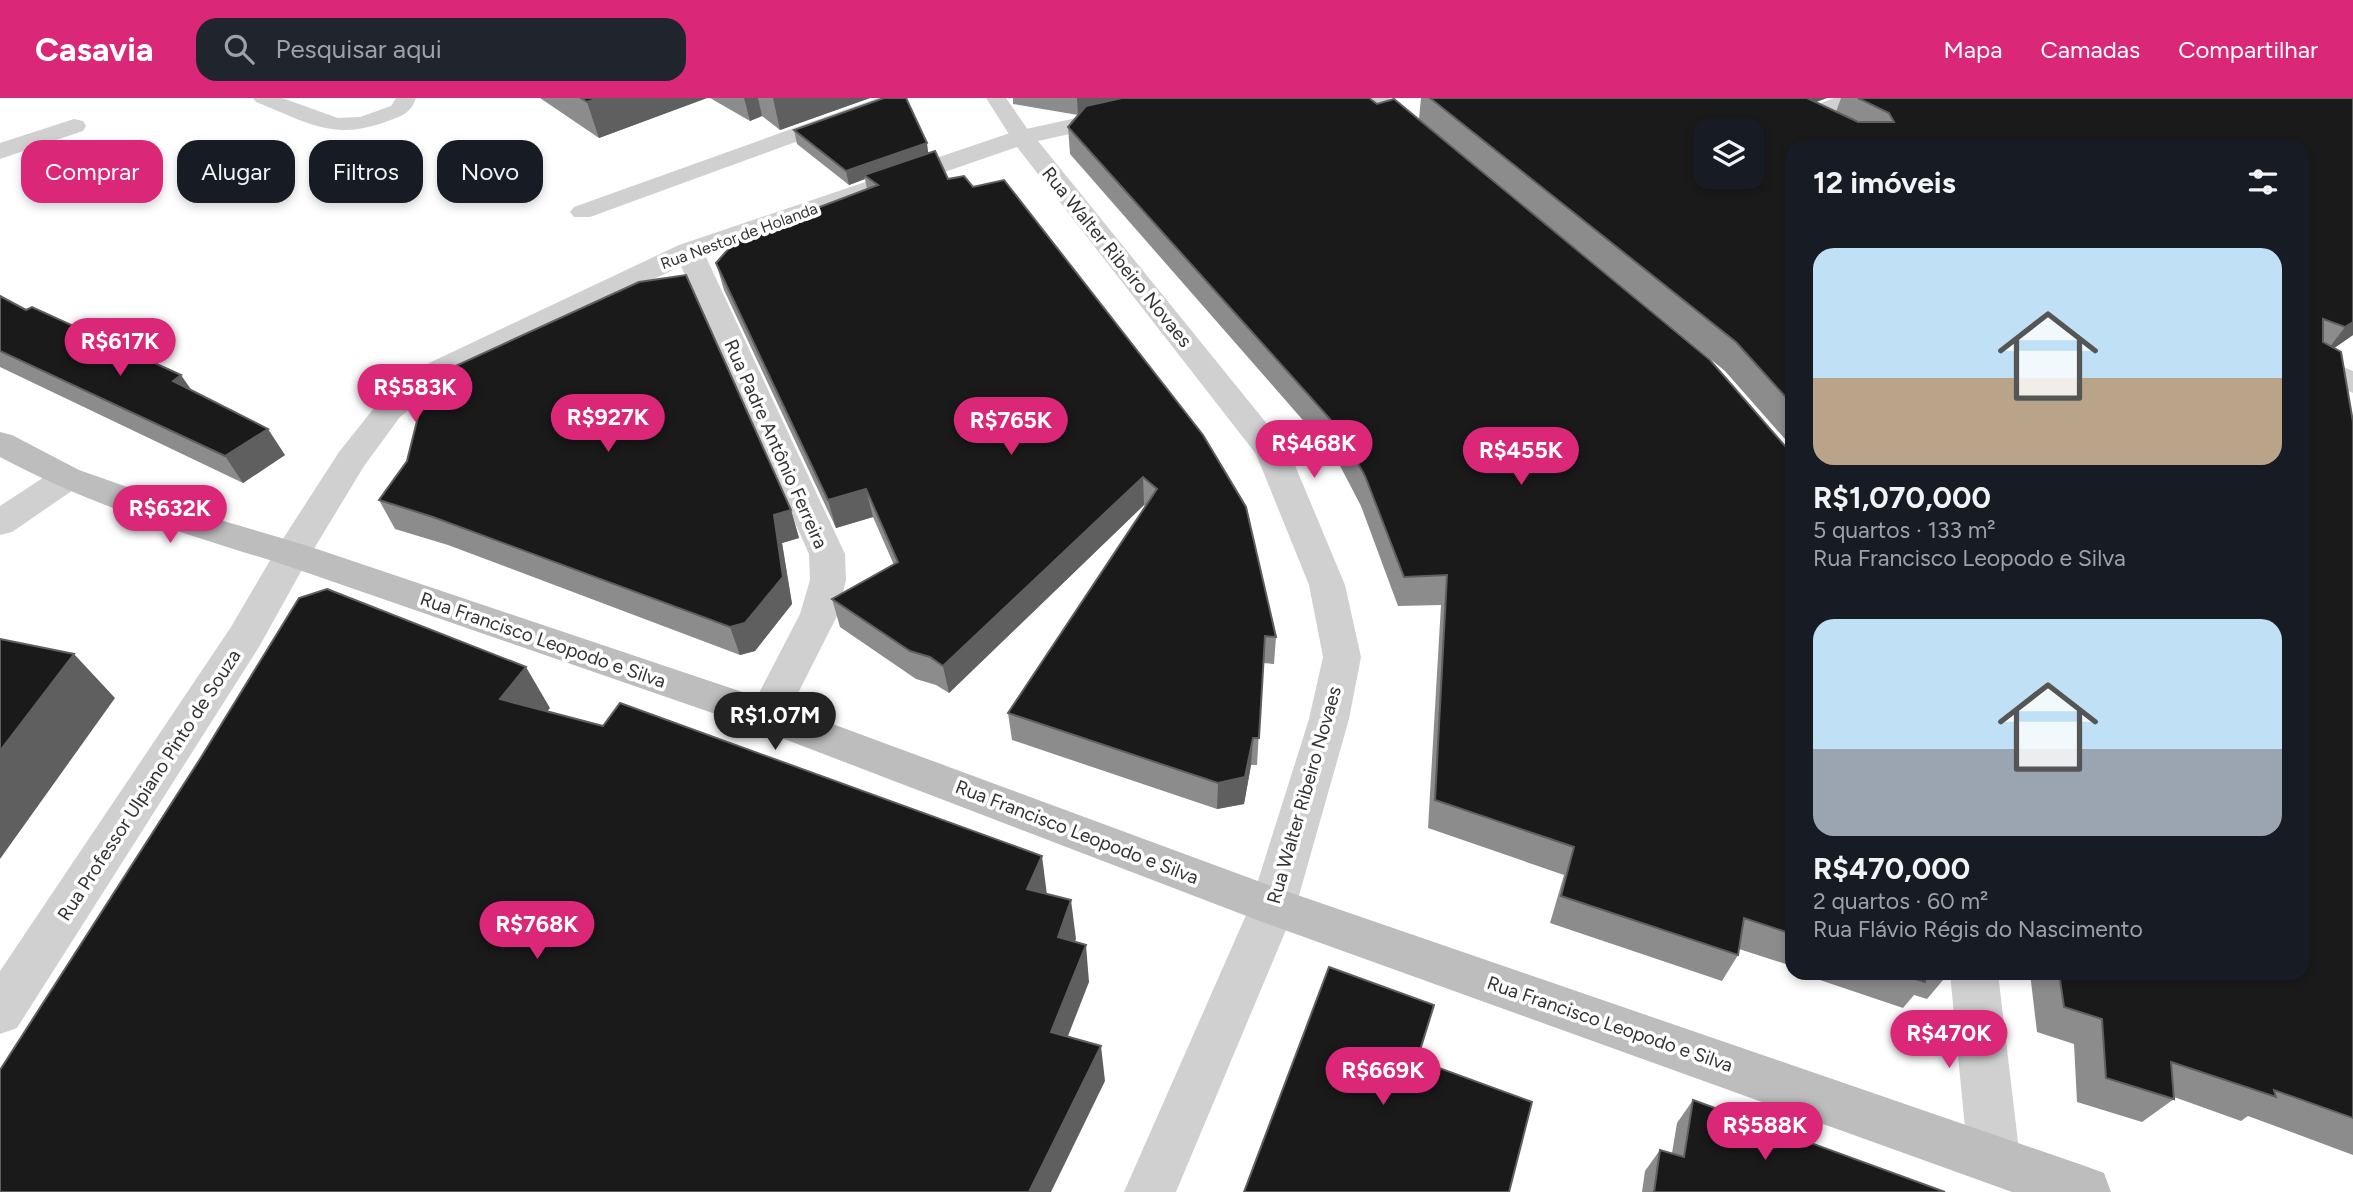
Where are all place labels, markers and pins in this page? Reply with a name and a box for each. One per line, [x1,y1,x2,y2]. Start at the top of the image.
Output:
pin: R$617K [63,318,177,378]
pin: R$583K [358,364,472,424]
pin: R$927K [551,394,665,454]
pin: R$765K [954,398,1068,457]
pin: R$468K [1257,420,1371,480]
pin: R$455K [1464,428,1578,487]
pin: R$632K [113,486,227,545]
pin: R$1.07M [710,692,840,752]
pin: R$768K [480,902,594,961]
pin: R$470K [1892,1010,2006,1070]
pin: R$669K [1326,1048,1440,1107]
pin: R$588K [1708,1102,1822,1162]

